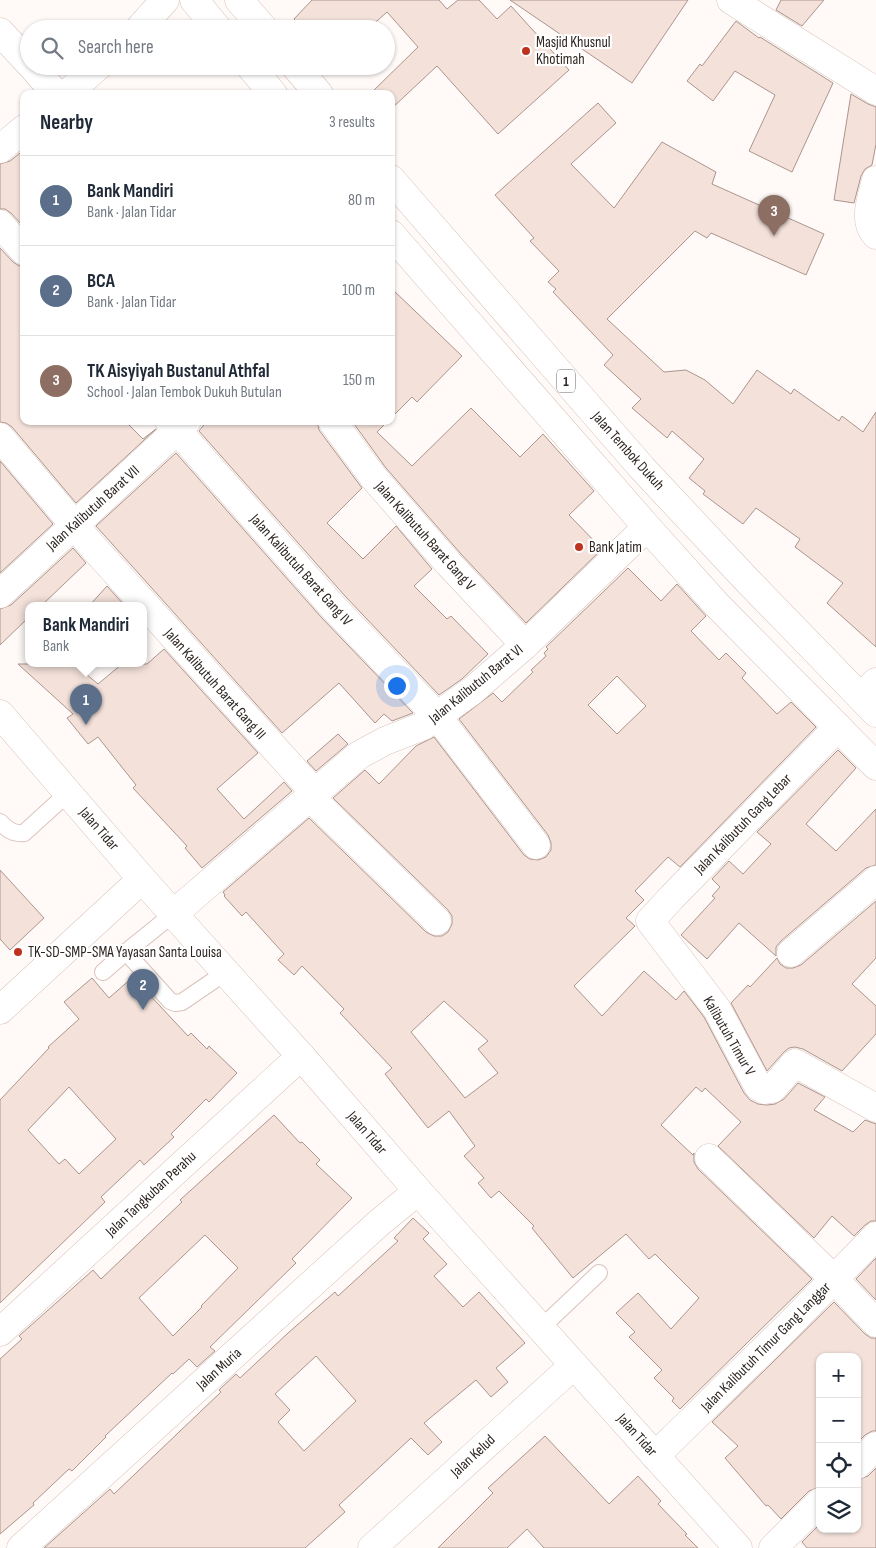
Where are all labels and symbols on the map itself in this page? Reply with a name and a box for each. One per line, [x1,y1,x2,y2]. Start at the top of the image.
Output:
place label: Masjid Khusnul Khotimah [536,33,611,69]
marker: Masjid Khusnul Khotimah [520,45,532,57]
pin: 3 [758,195,790,236]
road number: 1 [557,370,575,392]
street label: Jalan Tembok Dukuh [587,407,668,494]
street label: Jalan Kalibutuh Barat VII [42,461,144,555]
street label: Jalan Kalibutuh Barat Gang V [370,477,479,595]
street label: Jalan Kalibutuh Barat Gang IV [245,509,356,630]
place label: Bank Jatim [589,538,642,557]
marker: Bank Jatim [573,541,585,553]
street label: Jalan Kalibutuh Barat Gang III [159,624,270,744]
street label: Jalan Kalibutuh Barat VI [424,640,527,728]
your location [384,673,410,699]
pin: 1 [70,684,102,725]
street label: Jalan Kalibutuh Gang Lebar [689,769,796,879]
street label: Jalan Tidar [74,803,123,855]
place label: TK-SD-SMP-SMA Yayasan Santa Louisa [28,943,222,962]
marker: TK-SD-SMP-SMA Yayasan Santa Louisa [12,946,24,958]
pin: 2 [127,969,159,1010]
street label: Kalibutuh Timur V [699,993,760,1079]
street label: Jalan Tidar [342,1107,391,1159]
street label: Jalan Tangkuban Perahu [101,1147,200,1242]
street label: Jalan Kalibutuh Timur Gang Langgar [696,1278,835,1417]
street label: Jalan Muria [192,1344,246,1395]
street label: Jalan Tidar [612,1409,662,1461]
street label: Jalan Kelud [446,1431,499,1482]

